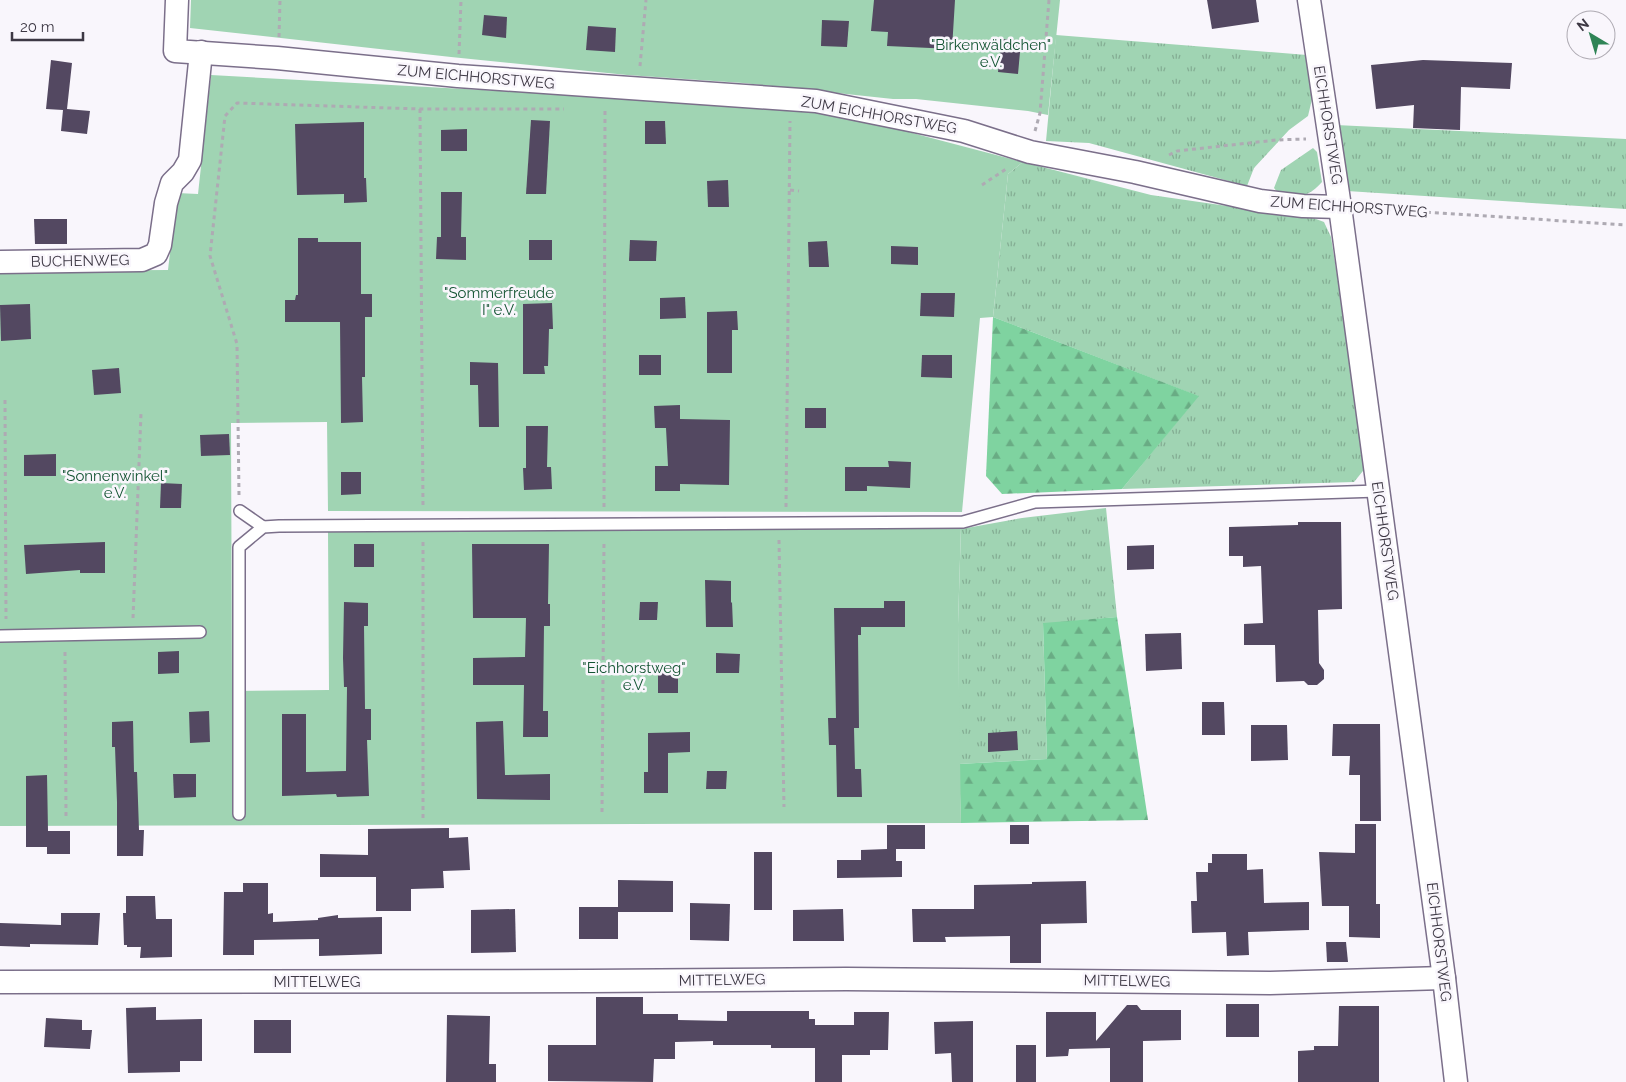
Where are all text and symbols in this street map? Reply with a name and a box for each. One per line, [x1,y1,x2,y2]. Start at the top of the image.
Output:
scale bar [12,10,84,42]
north arrow [1566,10,1616,60]
text: N [1574,15,1592,34]
text: 20 m [20,18,55,36]
park label: "Birkenwäldchen" e.V. [931,36,1051,71]
street label: ZUM EICHHORSTWEG [397,61,555,93]
street label: EICHHORSTWEG [1310,64,1346,186]
street label: ZUM EICHHORSTWEG [800,92,958,138]
street label: ZUM EICHHORSTWEG [1270,193,1428,221]
street label: BUCHENWEG [30,251,130,271]
park label: "Sommerfreude I" e.V. [444,284,554,319]
park label: "Sonnenwinkel" e.V. [62,467,168,502]
street label: EICHHORSTWEG [1368,480,1402,602]
park label: "Eichhorstweg" e.V. [582,659,686,694]
street label: EICHHORSTWEG [1423,881,1455,1003]
street label: MITTELWEG [678,970,766,990]
street label: MITTELWEG [1083,971,1171,991]
street label: MITTELWEG [274,973,360,991]

